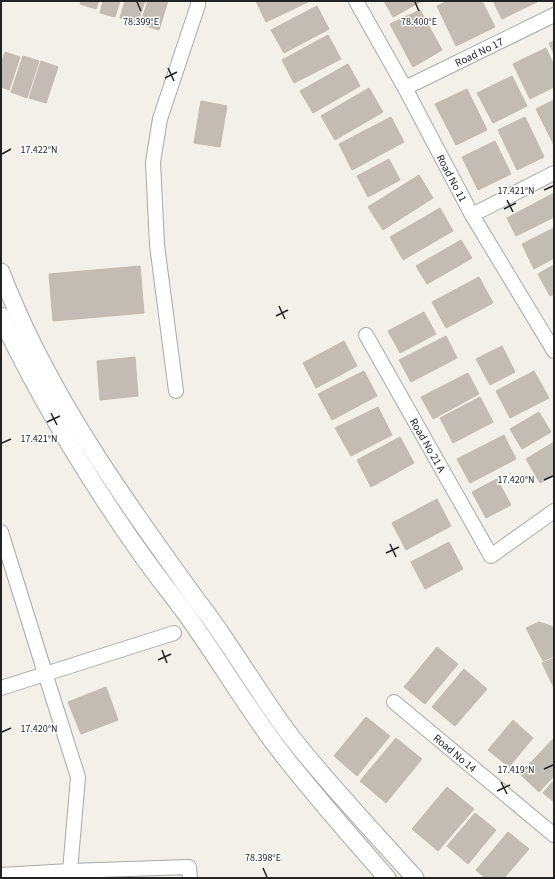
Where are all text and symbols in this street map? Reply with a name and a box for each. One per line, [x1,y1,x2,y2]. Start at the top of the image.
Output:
text: 78.399°E [123,15,159,29]
text: 78.400°E [401,15,437,29]
street label: Road No 17 [453,34,506,71]
text: 17.422°N [20,143,58,157]
street label: Road No 11 [433,152,470,205]
text: 17.421°N [497,184,535,198]
street label: Road No 21 A [406,415,449,475]
text: 17.421°N [20,432,58,446]
text: 17.420°N [497,473,535,487]
text: 17.420°N [20,722,58,736]
street label: Road No 14 [430,731,480,776]
text: 17.419°N [497,763,535,777]
text: 78.398°E [245,851,281,865]

